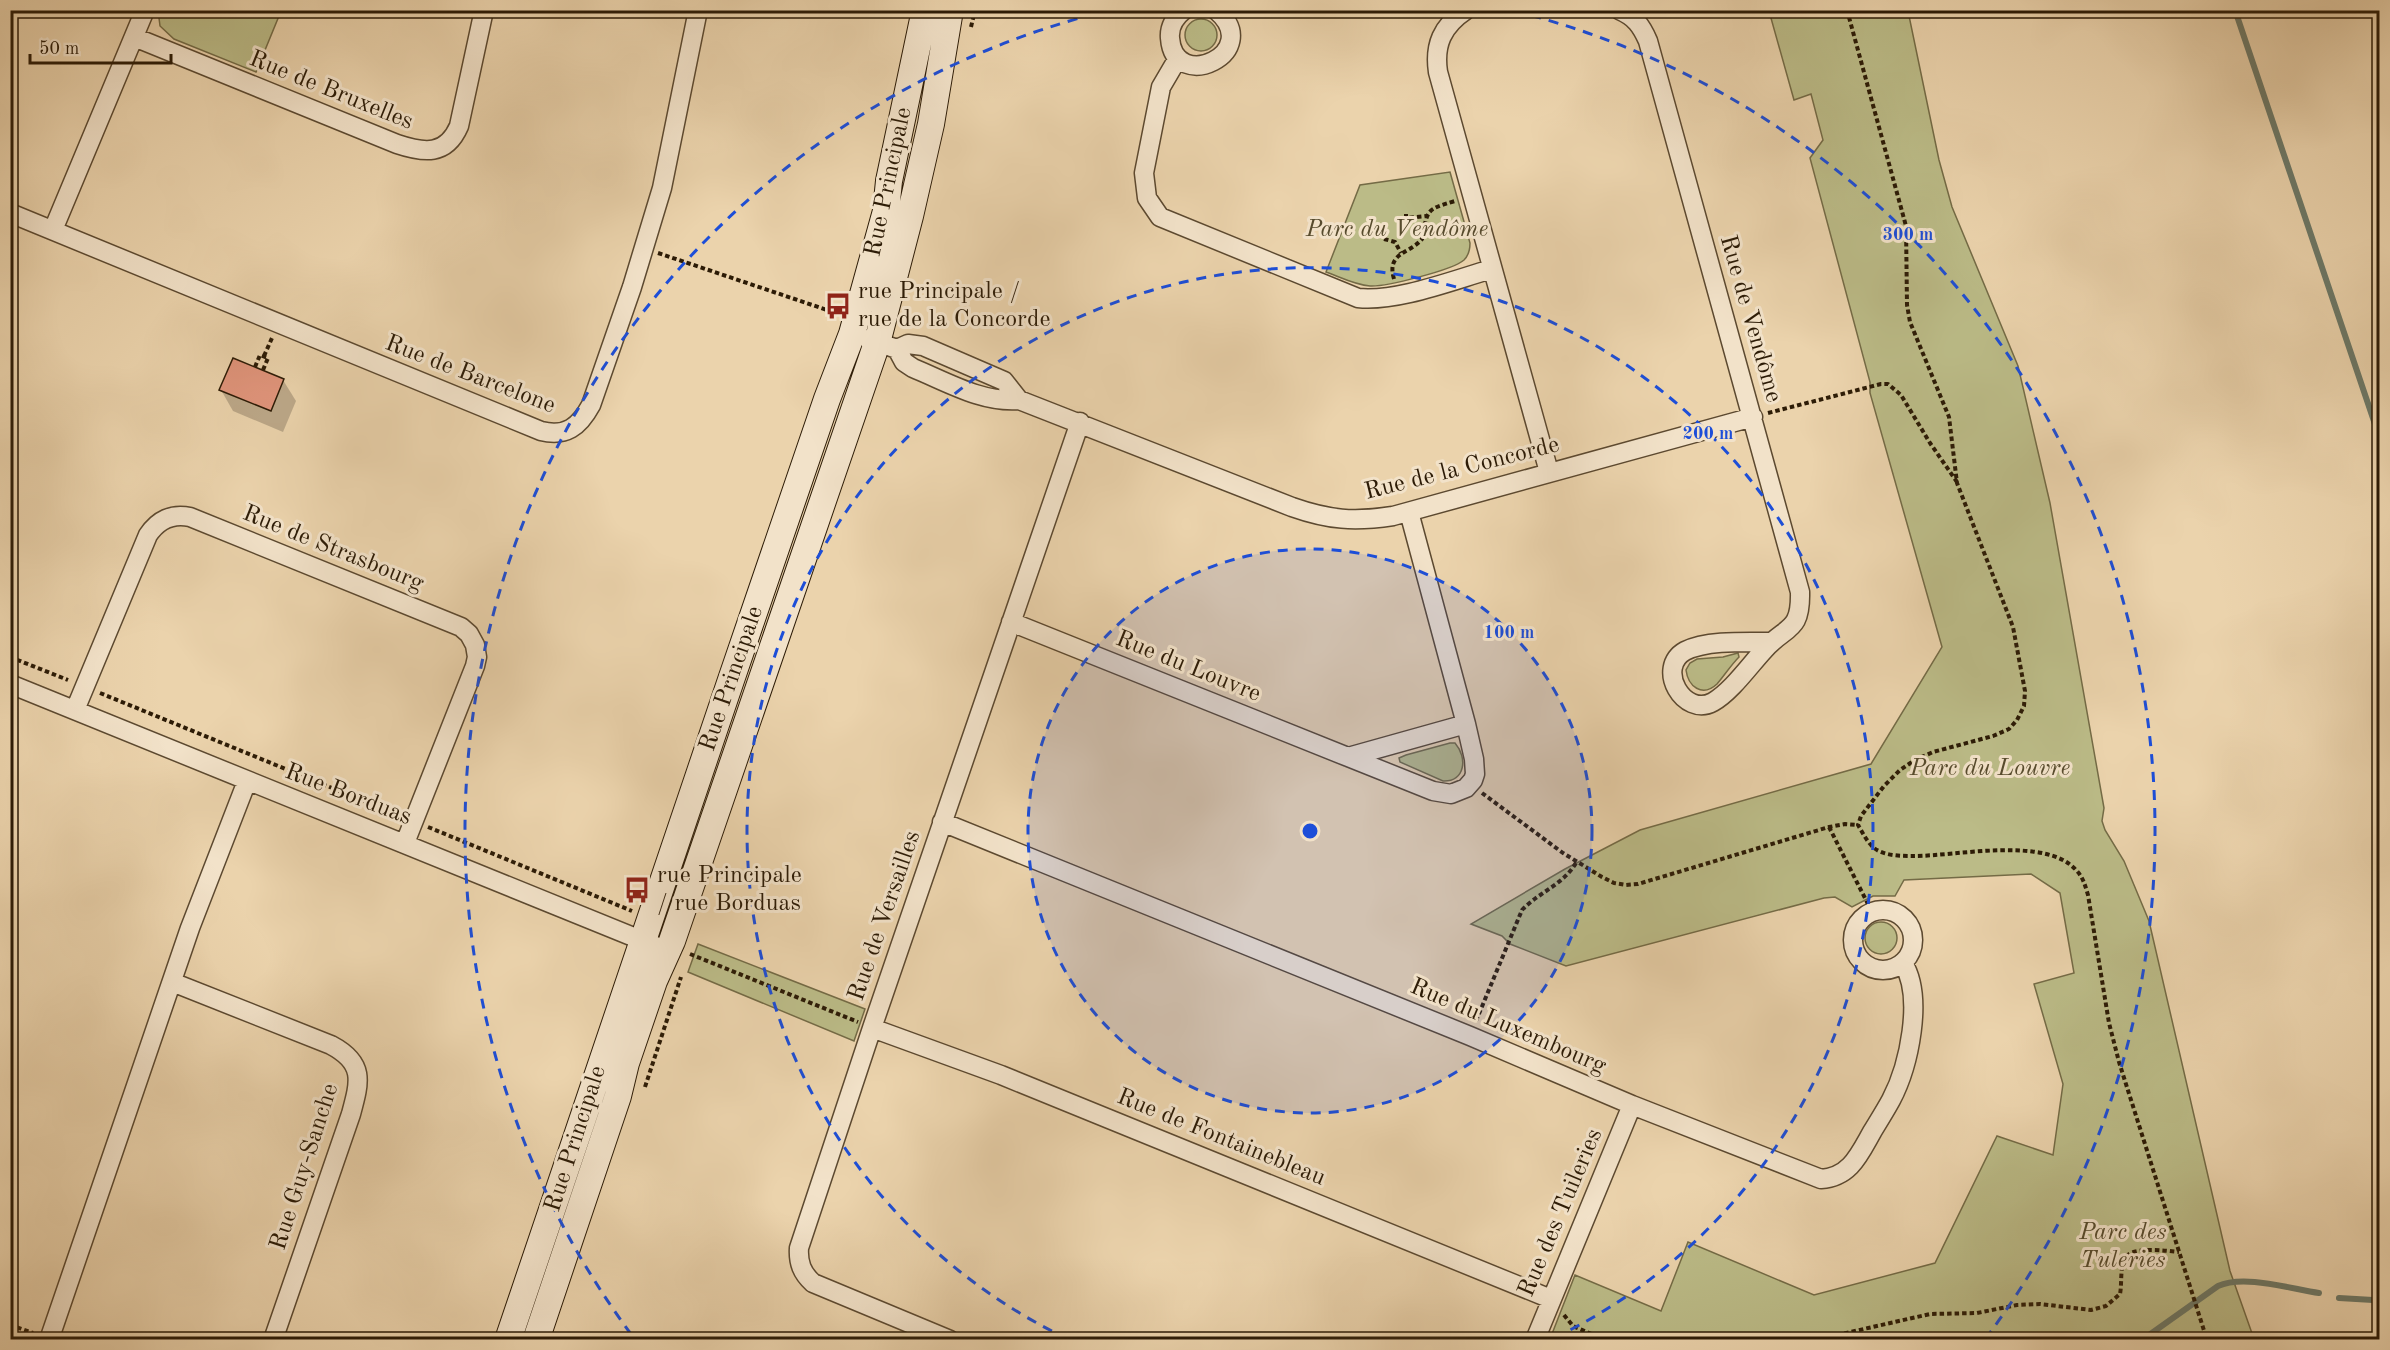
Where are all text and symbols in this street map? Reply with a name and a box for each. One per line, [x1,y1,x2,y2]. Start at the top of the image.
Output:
scale bar [30,27,171,65]
text: 50 m [39,40,79,58]
street label: Rue de Bruxelles [246,47,416,135]
street label: Rue Principale [861,105,917,259]
park label: Parc du Vendôme [1305,218,1488,242]
text: 300 m [1883,226,1933,244]
street label: Rue de Vendôme [1715,233,1785,405]
place label: rue Principale / rue de la Concorde [858,280,1050,332]
bus stop icon: rue Principale / rue de la Concorde [823,291,853,321]
street label: Rue de Barcelone [382,332,558,418]
text: 200 m [1683,425,1733,443]
street label: Rue de la Concorde [1362,433,1562,505]
street label: Rue de Strasbourg [239,502,427,596]
street label: Rue Principale [696,603,768,755]
text: 100 m [1484,624,1534,642]
street label: Rue du Louvre [1112,627,1264,707]
park label: Parc du Louvre [1909,757,2070,781]
street label: Rue Borduas [281,760,415,830]
centre of rings [1300,821,1320,841]
street label: Rue de Versailles [845,828,925,1004]
place label: rue Principale / rue Borduas [657,864,802,916]
bus stop icon: rue Principale / rue Borduas [622,875,652,905]
street label: Rue du Luxembourg [1406,975,1610,1079]
street label: Rue Principale [541,1063,611,1215]
street label: Rue Guy-Sanche [267,1081,343,1253]
street label: Rue de Fontainebleau [1113,1085,1329,1191]
street label: Rue des Tuileries [1515,1125,1607,1301]
park label: Parc des Tuleries [2078,1221,2167,1273]

